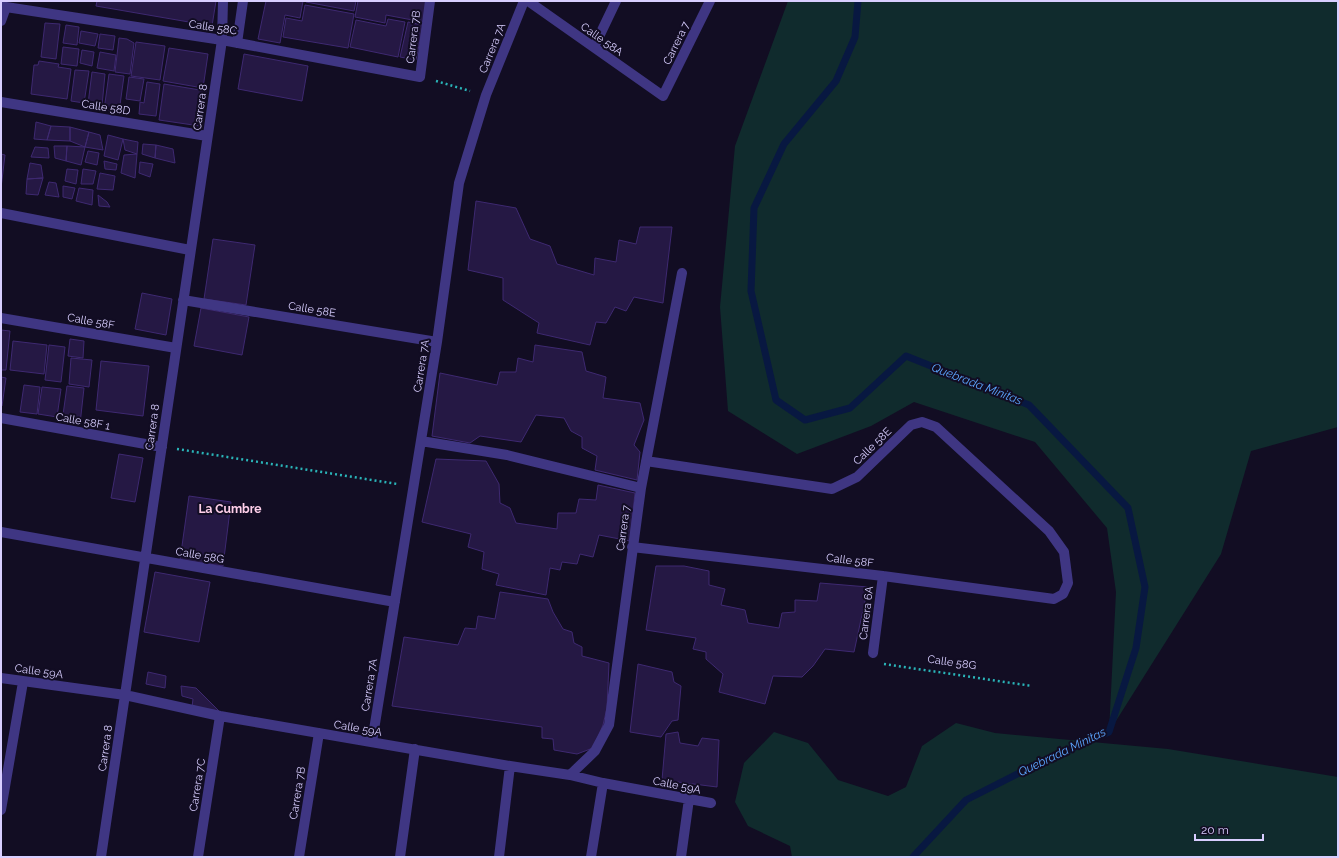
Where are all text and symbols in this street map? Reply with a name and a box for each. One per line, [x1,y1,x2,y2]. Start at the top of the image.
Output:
street label: Carrera 7B [404,10,423,64]
street label: Calle 58C [188,17,239,38]
street label: Calle 58A [578,20,626,59]
street label: Carrera 7 [661,20,692,67]
street label: Carrera 7A [477,21,509,75]
street label: Carrera 8 [191,83,210,131]
street label: Calle 58D [81,97,131,118]
street label: Calle 58E [287,299,337,320]
street label: Calle 58F [66,311,116,332]
street label: Carrera 7A [411,338,432,393]
water label: Quebrada Minitas [930,360,1025,408]
street label: Carrera 8 [143,403,162,451]
street label: Calle 58F 1 [55,410,111,433]
street label: Calle 58E [851,425,894,468]
district label: La Cumbre [199,502,261,516]
street label: Carrera 7 [614,504,633,552]
street label: Calle 58G [175,545,225,566]
street label: Calle 58F [825,551,875,570]
street label: Carrera 6A [857,585,876,641]
street label: Calle 58G [927,653,977,672]
street label: Carrera 7A [359,657,380,712]
street label: Calle 59A [14,662,64,681]
street label: Calle 59A [333,718,384,739]
street label: Carrera 8 [96,724,115,772]
water label: Quebrada Minitas [1016,725,1109,779]
street label: Carrera 7C [187,757,208,813]
street label: Carrera 7B [287,766,308,820]
street label: Calle 59A [652,774,703,797]
scale bar [1195,816,1263,842]
text: 20 m [1201,823,1229,837]

